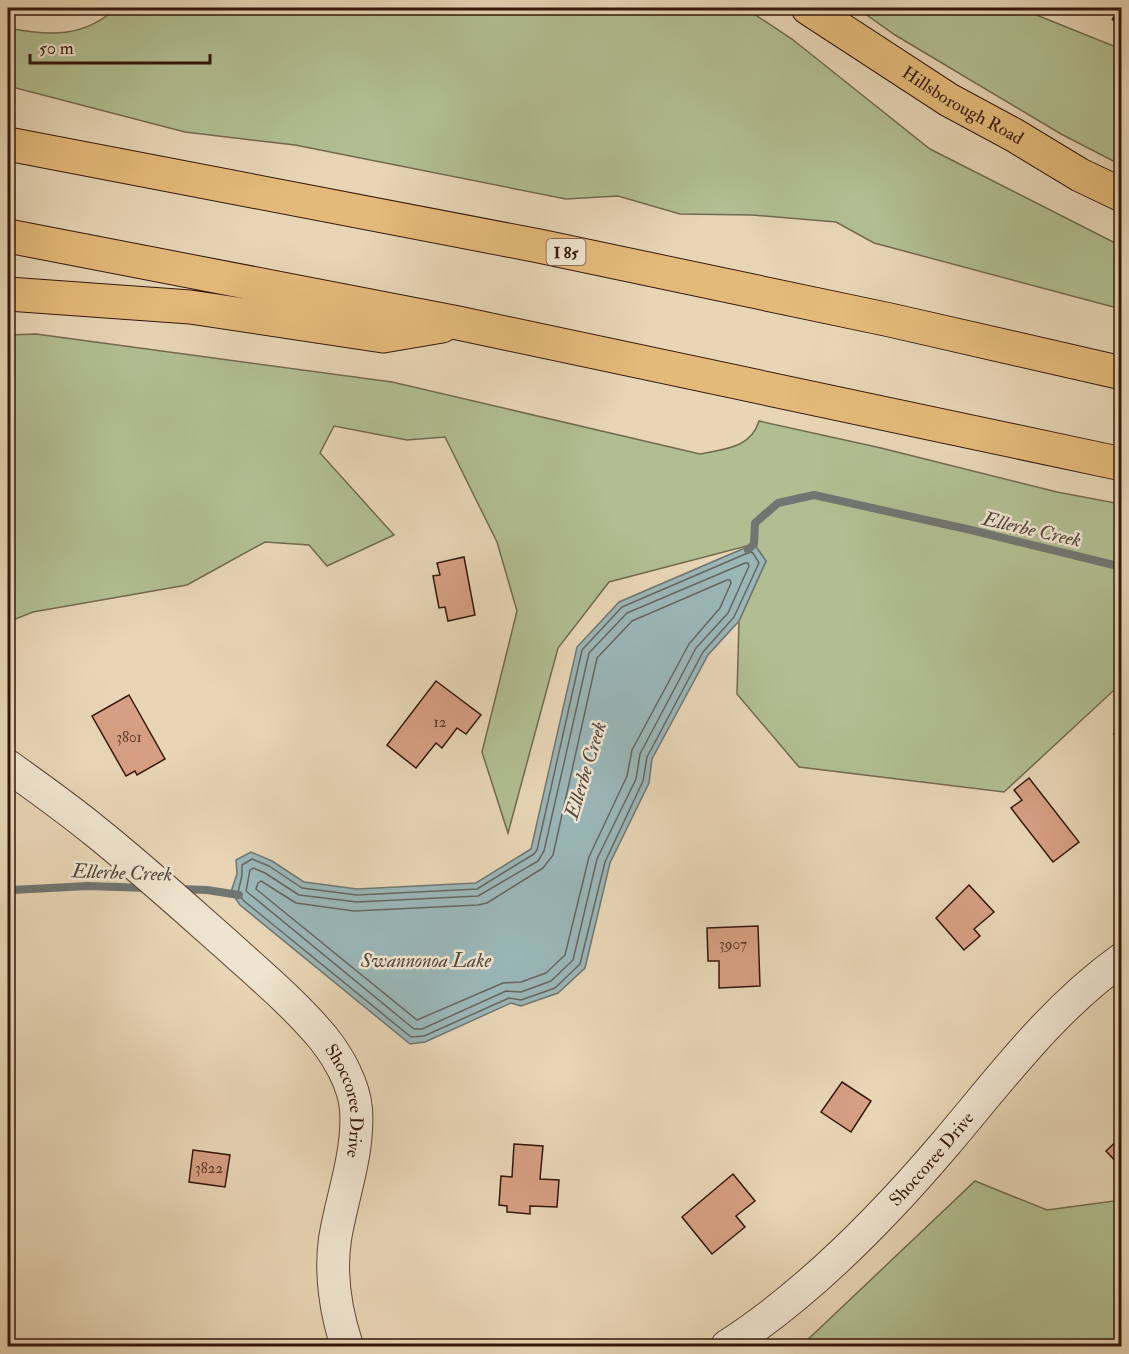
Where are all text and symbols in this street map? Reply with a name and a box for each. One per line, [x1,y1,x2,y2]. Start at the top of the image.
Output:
scale bar [30,27,210,65]
text: 50 m [39,37,74,60]
street label: Hillsborough Road [897,61,1028,150]
road number: I 85 [546,239,586,265]
water label: Ellerbe Creek [978,506,1084,553]
house number: 12 [434,713,447,732]
water label: Ellerbe Creek [558,718,612,824]
house number: 3801 [116,728,142,747]
water label: Ellerbe Creek [69,858,173,887]
house number: 3907 [719,935,747,954]
water label: Swannonoa Lake [360,948,492,973]
street label: Shoccoree Drive [319,1040,367,1160]
street label: Shoccoree Drive [884,1107,980,1211]
house number: 3822 [195,1159,223,1178]

